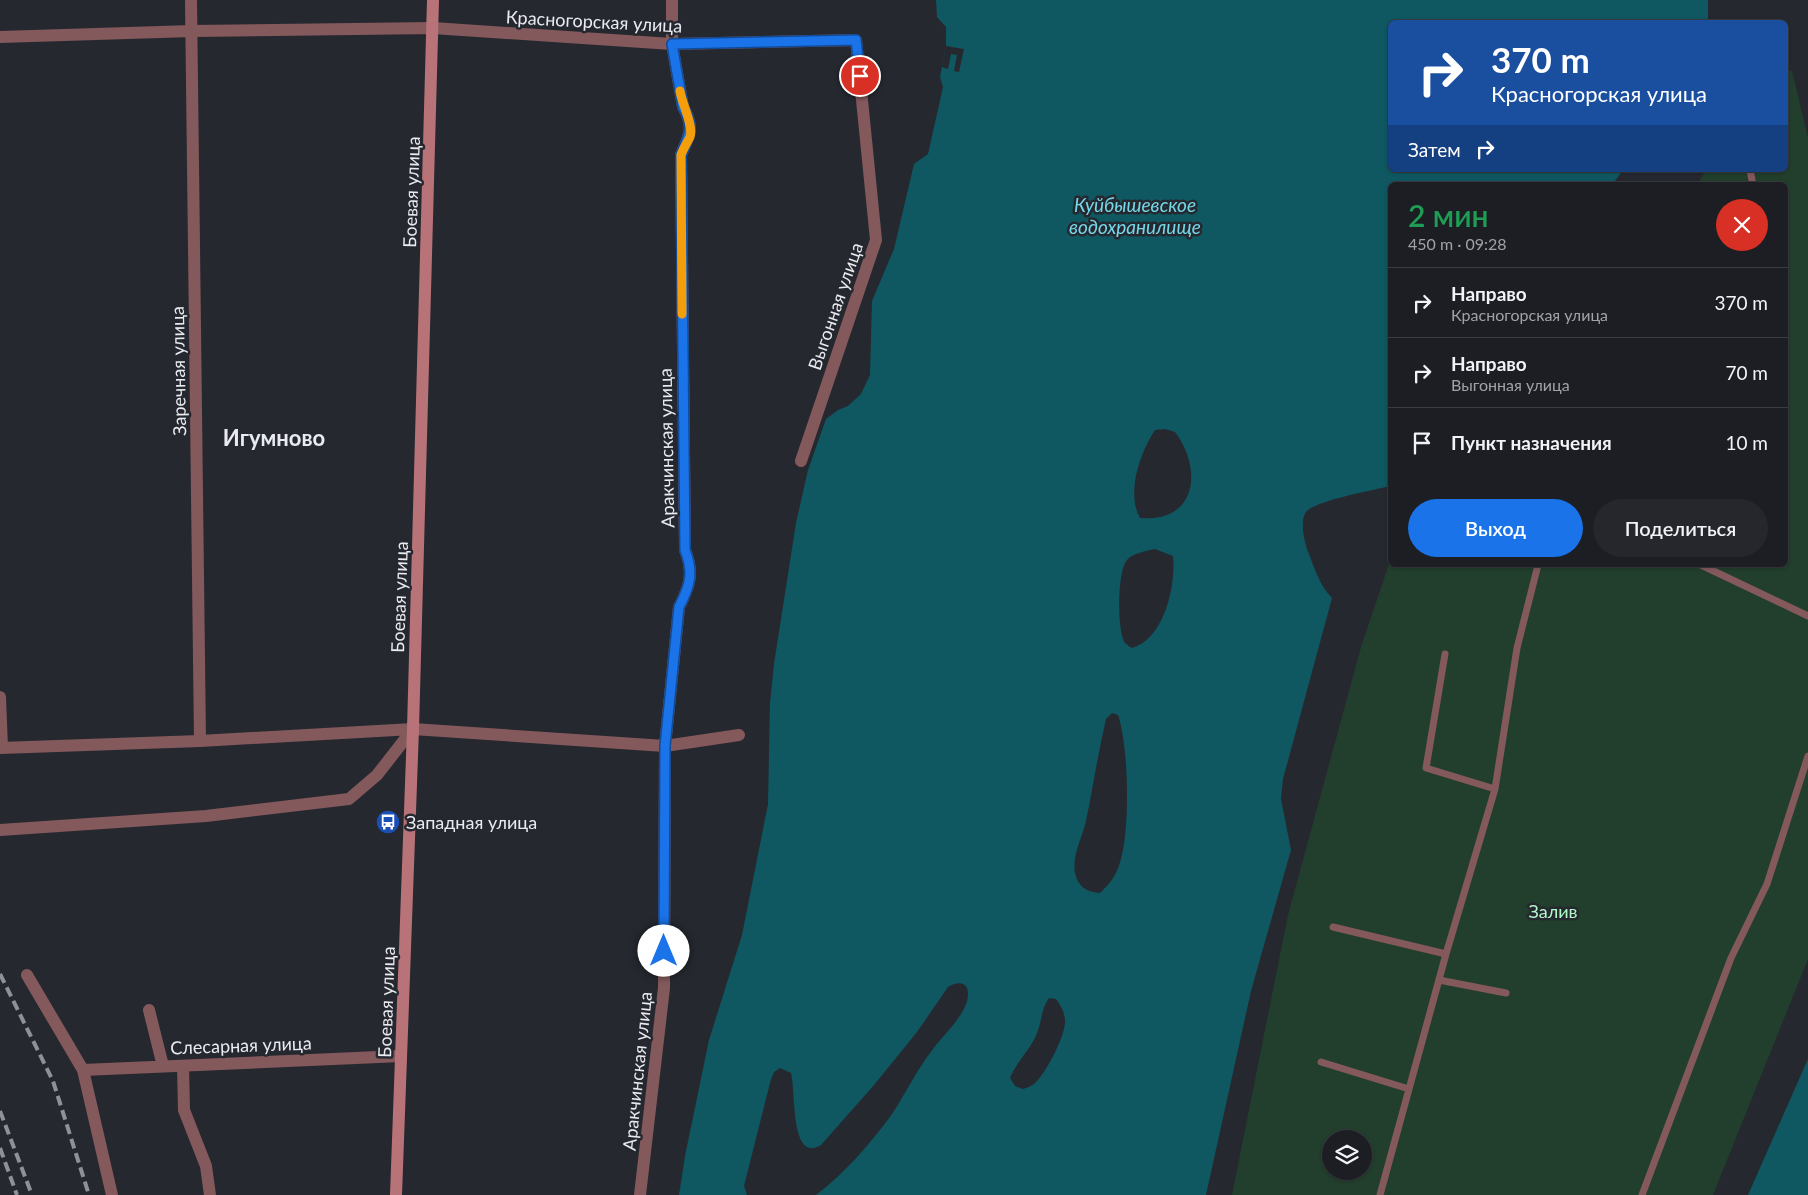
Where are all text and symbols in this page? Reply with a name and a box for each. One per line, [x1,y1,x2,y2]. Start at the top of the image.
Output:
street label: Красногорская улица [505,5,683,37]
text: 370 m [1491,38,1590,80]
icon: right [1408,40,1473,105]
pin [839,55,881,97]
icon: arrive [846,62,874,90]
text: Красногорская улица [1491,80,1707,107]
icon: right [1471,135,1499,163]
street label: Боевая улица [398,136,424,248]
text: Затем [1408,138,1461,161]
water label: Куйбышевское водохранилище [1069,193,1201,238]
text: 2 мин [1408,197,1489,233]
button: close [1716,199,1768,251]
text: 450 m · 09:28 [1408,234,1507,253]
street label: Выгонная улица [803,239,867,373]
text: Направо [1451,282,1527,305]
icon: right [1408,289,1436,317]
text: 370 m [1714,291,1768,314]
text: Красногорская улица [1451,305,1608,324]
street label: Заречная улица [166,306,190,436]
text: Направо [1451,352,1527,375]
icon: right [1408,359,1436,387]
text: 70 m [1725,361,1768,384]
street label: Аракчинская улица [654,368,678,528]
text: Выгонная улица [1451,375,1570,394]
district label: Игумново [223,424,325,451]
icon: arrive [1408,429,1436,457]
text: Пункт назначения [1451,431,1612,454]
text: 10 m [1725,431,1768,454]
button: Выход [1408,499,1583,557]
button: Поделиться [1593,499,1768,557]
street label: Боевая улица [386,541,412,653]
bus stop icon: Западная улица [375,809,401,835]
place label: Западная улица [406,811,537,833]
park label: Залив [1529,900,1578,922]
position arrow [637,924,689,976]
street label: Боевая улица [373,946,399,1058]
street label: Аракчинская улица [618,990,656,1152]
street label: Слесарная улица [170,1032,312,1058]
map controls [1322,1130,1372,1180]
button: layers [1322,1130,1372,1180]

